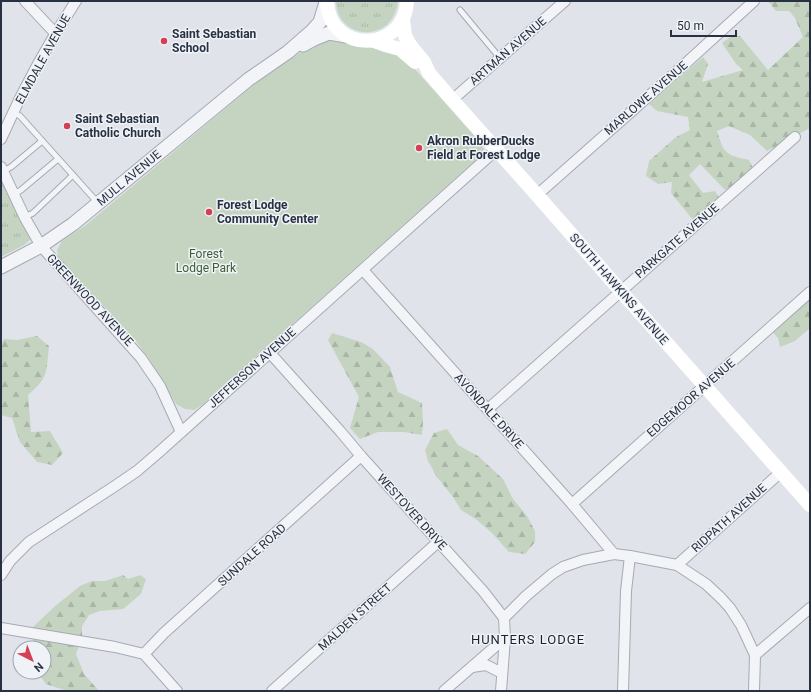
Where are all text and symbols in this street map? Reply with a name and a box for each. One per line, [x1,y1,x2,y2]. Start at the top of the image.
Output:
street label: ELMDALE AVENUE [13,11,74,106]
scale bar [671,12,736,38]
street label: ARTMAN AVENUE [467,14,549,88]
text: 50 m [677,19,704,33]
place label: Saint Sebastian School [172,27,257,55]
marker: Saint Sebastian School [159,36,169,46]
street label: MARLOWE AVENUE [602,58,691,138]
place label: Saint Sebastian Catholic Church [75,112,161,140]
marker: Saint Sebastian Catholic Church [62,121,72,131]
place label: Akron RubberDucks Field at Forest Lodge [427,134,541,162]
marker: Akron RubberDucks Field at Forest Lodge [414,143,424,153]
street label: MULL AVENUE [94,147,164,209]
place label: Forest Lodge Community Center [217,198,319,226]
street label: PARKGATE AVENUE [632,201,722,281]
marker: Forest Lodge Community Center [204,207,214,217]
street label: SOUTH HAWKINS AVENUE [567,230,671,348]
park label: Forest Lodge Park [176,247,237,275]
street label: GREENWOOD AVENUE [44,251,136,349]
street label: JEFFERSON AVENUE [205,325,299,411]
street label: EDGEMOOR AVENUE [644,356,738,440]
street label: AVONDALE DRIVE [451,370,527,452]
street label: WESTOVER DRIVE [374,471,450,553]
street label: RIDPATH AVENUE [689,481,769,555]
street label: SUNDALE ROAD [215,521,289,589]
street label: MALDEN STREET [315,580,395,654]
district label: HUNTERS LODGE [471,632,585,647]
north arrow [12,640,52,680]
text: N [31,660,46,675]

